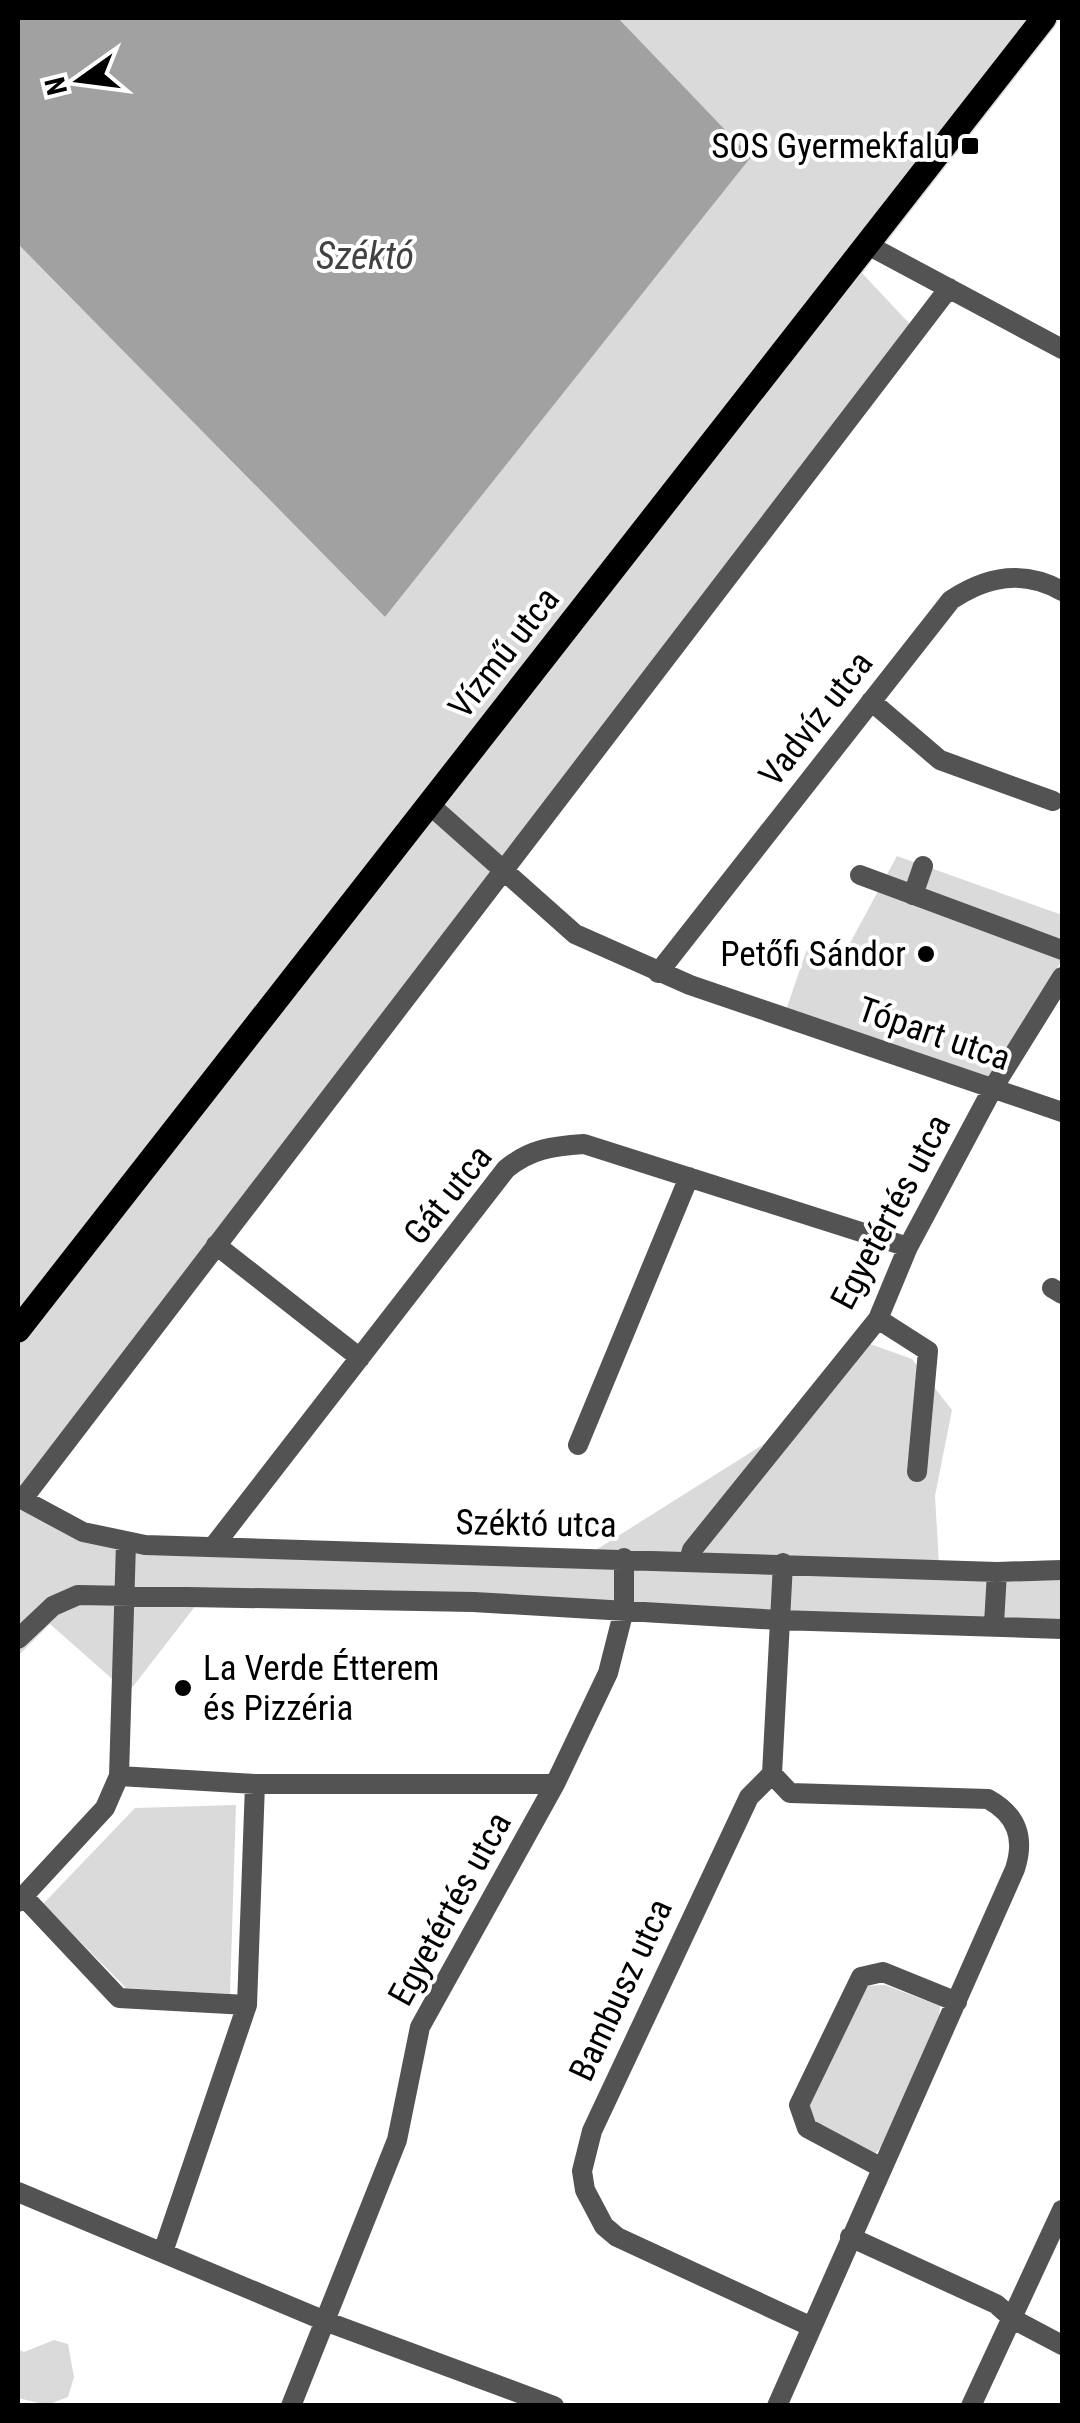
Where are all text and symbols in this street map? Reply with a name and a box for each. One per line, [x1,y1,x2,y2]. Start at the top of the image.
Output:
north arrow [30,30,130,130]
text: N [38,74,74,98]
place label: SOS Gyermekfalu [711,126,950,167]
marker: SOS Gyermekfalu [959,135,981,157]
water label: Széktó [316,234,414,278]
street label: Vízmű utca [440,579,568,727]
street label: Vadvíz utca [751,643,881,795]
place label: Petőfi Sándor [720,934,906,975]
marker: Petőfi Sándor [915,943,937,965]
street label: Tópart utca [853,989,1015,1079]
street label: Egyetértés utca [823,1108,959,1316]
street label: Gát utca [396,1137,500,1253]
street label: Széktó utca [455,1502,617,1546]
place label: La Verde Étterem és Pizzéria [203,1648,439,1729]
marker: La Verde Étterem és Pizzéria [172,1677,194,1699]
street label: Egyetértés utca [380,1805,520,2013]
street label: Bambusz utca [561,1893,681,2087]

